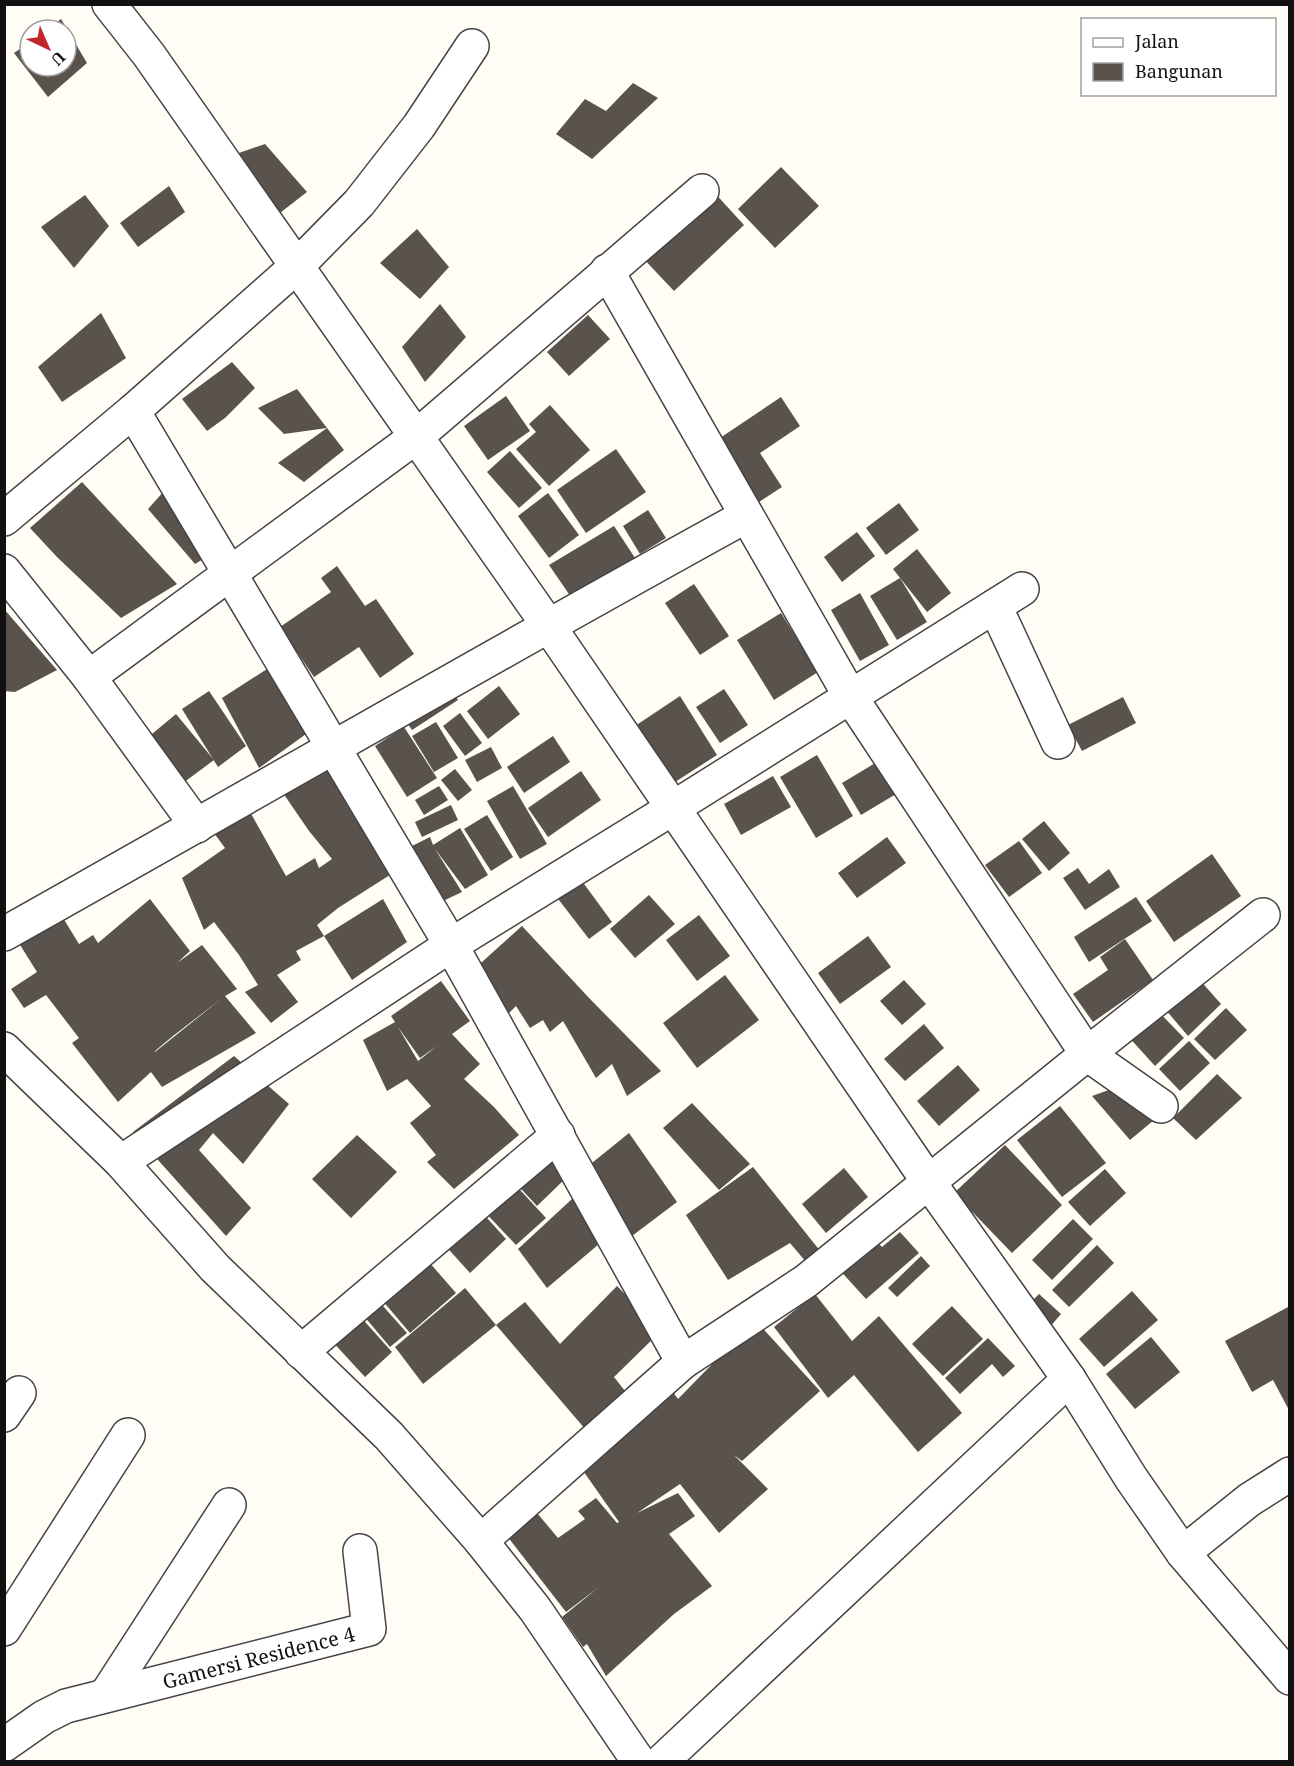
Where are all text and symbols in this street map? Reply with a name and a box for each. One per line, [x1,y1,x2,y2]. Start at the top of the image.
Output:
north arrow [18,18,78,78]
legend [1081,18,1276,96]
text: Jalan [1134,29,1179,53]
text: U [46,47,70,71]
text: Bangunan [1135,59,1223,83]
street label: Gamersi Residence 4 [160,1620,357,1694]

